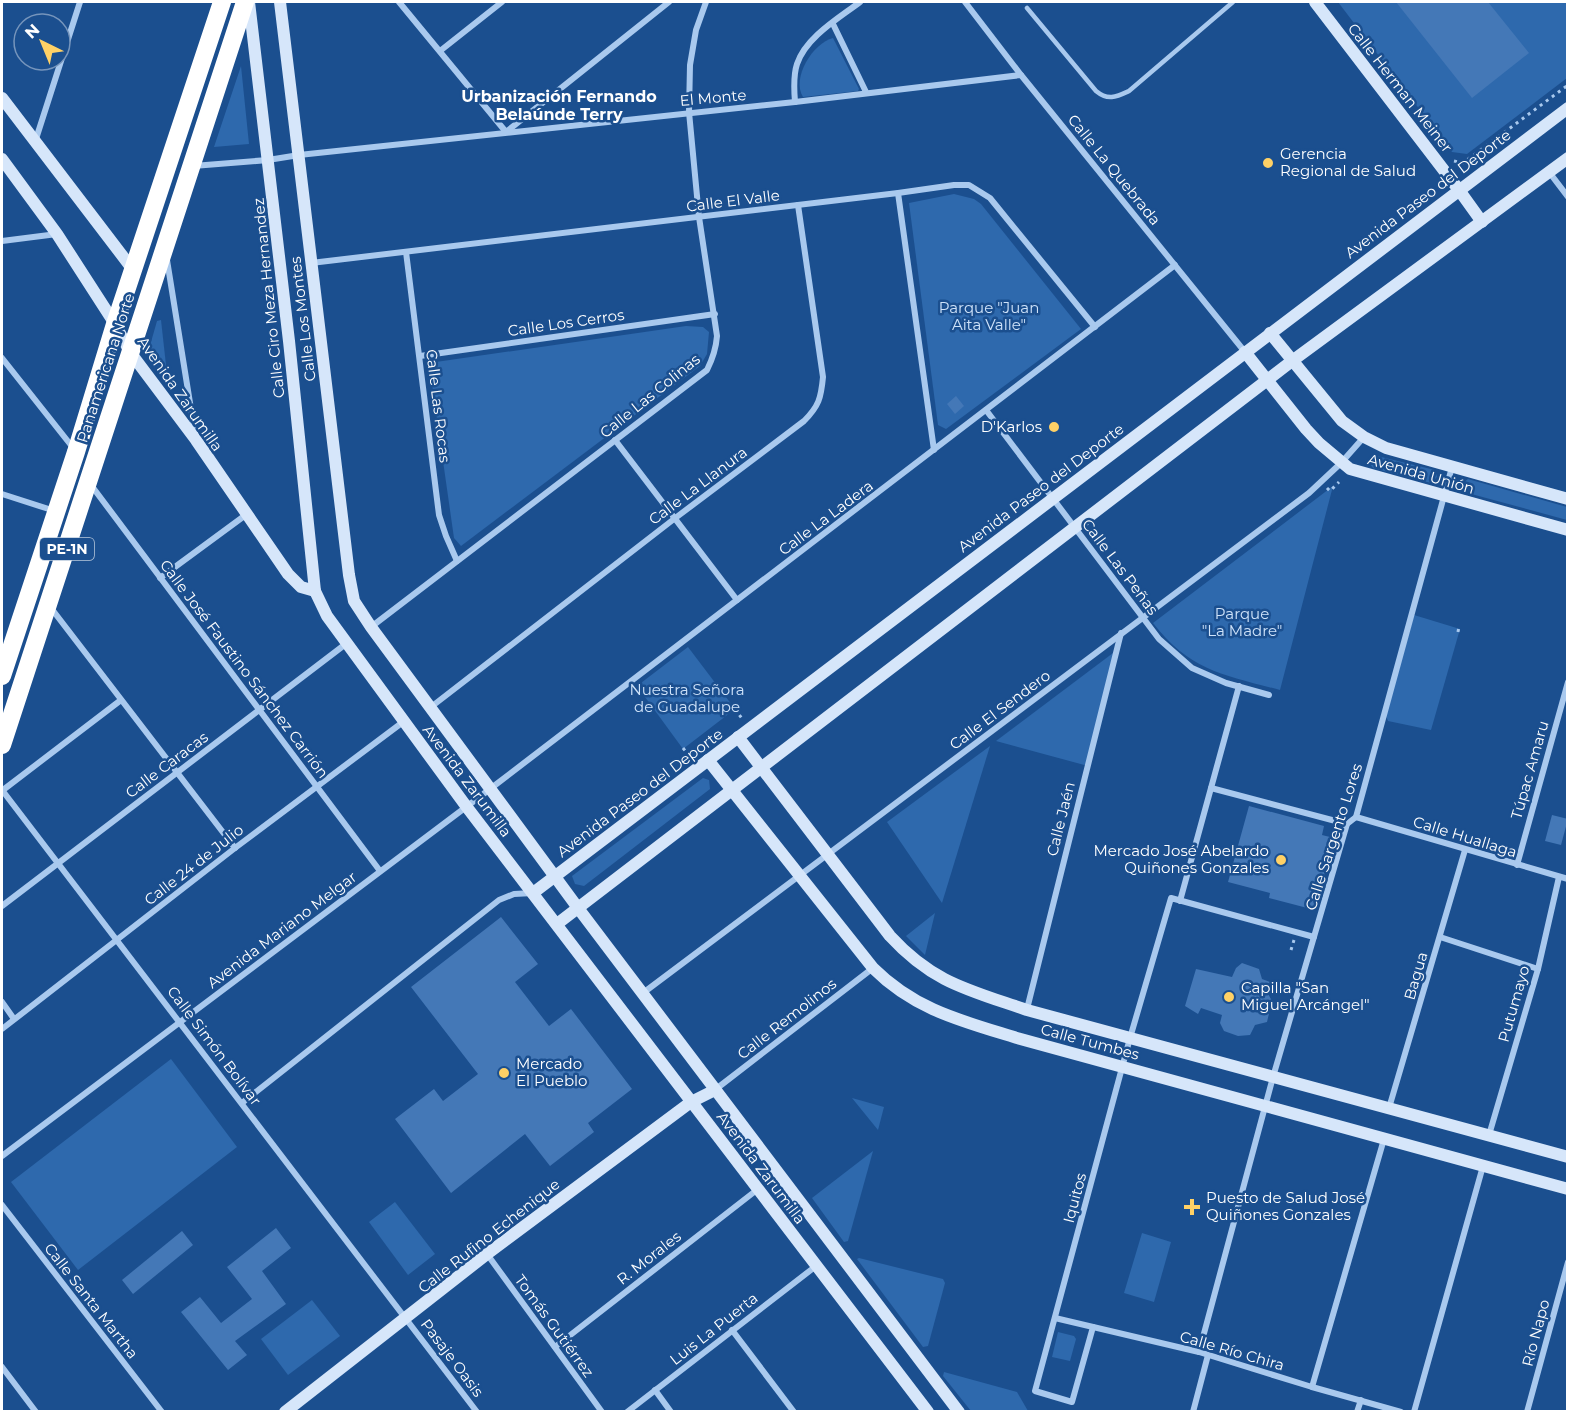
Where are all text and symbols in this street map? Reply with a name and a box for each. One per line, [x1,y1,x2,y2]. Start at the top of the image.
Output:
north arrow [12,12,72,72]
street label: Calle Herman Meiner [1344,19,1457,156]
text: N [21,20,43,43]
street label: El Monte [679,85,747,110]
district label: Urbanización Fernando Belaúnde Terry [461,87,657,124]
street label: Calle La Quebrada [1064,110,1165,229]
street label: Avenida Paseo del Deporte [1341,125,1514,262]
place label: Gerencia Regional de Salud [1280,144,1416,180]
marker: Gerencia Regional de Salud [1261,156,1275,170]
street label: Calle El Valle [685,185,781,216]
street label: Calle Ciro Meza Hernandez [249,197,288,399]
street label: Calle Los Montes [285,255,320,383]
street label: Panamericana Norte [72,291,139,445]
park label: Parque "Juan Aita Valle" [939,298,1039,334]
street label: Calle Los Cerros [506,305,625,340]
street label: Avenida Zarumilla [134,333,227,455]
street label: Calle Las Rocas [422,348,455,464]
street label: Calle Las Colinas [596,349,704,442]
place label: D'Karlos [981,417,1042,436]
street label: Avenida Paseo del Deporte [954,419,1127,556]
marker: D'Karlos [1047,420,1061,434]
street label: Calle La Llanura [645,442,751,529]
street label: Avenida Unión [1366,449,1477,498]
street label: Calle La Ladera [775,476,877,559]
street label: Calle Las Peñas [1078,515,1163,618]
road number: PE-1N [40,538,94,560]
street label: Calle José Faustino Sánchez Carrión [156,556,333,782]
park label: Parque "La Madre" [1202,604,1282,640]
street label: Calle El Sendero [946,666,1054,754]
park label: Nuestra Señora de Guadalupe [629,680,745,716]
street label: Túpac Amaru [1506,718,1553,821]
street label: Avenida Zarumilla [419,721,516,841]
street label: Avenida Paseo del Deporte [553,724,726,861]
street label: Calle Caracas [122,727,212,802]
street label: Calle Sargento Lores [1301,761,1366,913]
street label: Calle Jaén [1042,780,1079,858]
street label: Calle Huallaga [1411,812,1519,861]
street label: Calle 24 de Julio [140,820,247,909]
place label: Mercado José Abelardo Quiñones Gonzales [1093,841,1269,877]
marker: Mercado José Abelardo Quiñones Gonzales [1274,853,1288,867]
street label: Avenida Mariano Melgar [203,867,360,992]
street label: Bagua [1400,950,1431,1002]
street label: Putumayo [1494,963,1534,1044]
street label: Calle Remolinos [733,974,840,1063]
place label: Capilla "San Miguel Arcángel" [1241,978,1370,1014]
street label: Calle Simón Bolívar [163,982,265,1109]
marker: Capilla "San Miguel Arcángel" [1222,990,1236,1004]
street label: Calle Tumbes [1039,1019,1142,1064]
place label: Mercado El Pueblo [516,1054,588,1090]
marker: Mercado El Pueblo [497,1066,511,1080]
street label: Avenida Zarumilla [713,1108,810,1228]
street label: Iquitos [1059,1171,1090,1225]
street label: Calle Rufino Echenique [414,1174,563,1297]
place label: Puesto de Salud José Quiñones Gonzales [1206,1188,1365,1224]
marker: Puesto de Salud José Quiñones Gonzales [1183,1198,1201,1216]
street label: R. Morales [613,1227,685,1289]
street label: Calle Santa Martha [40,1239,143,1362]
street label: Tomás Gutiérrez [511,1271,598,1381]
street label: Luis La Puerta [666,1288,762,1369]
street label: Río Napo [1517,1297,1554,1369]
street label: Pasaje Oasis [417,1315,488,1400]
street label: Calle Río Chira [1178,1327,1287,1374]

